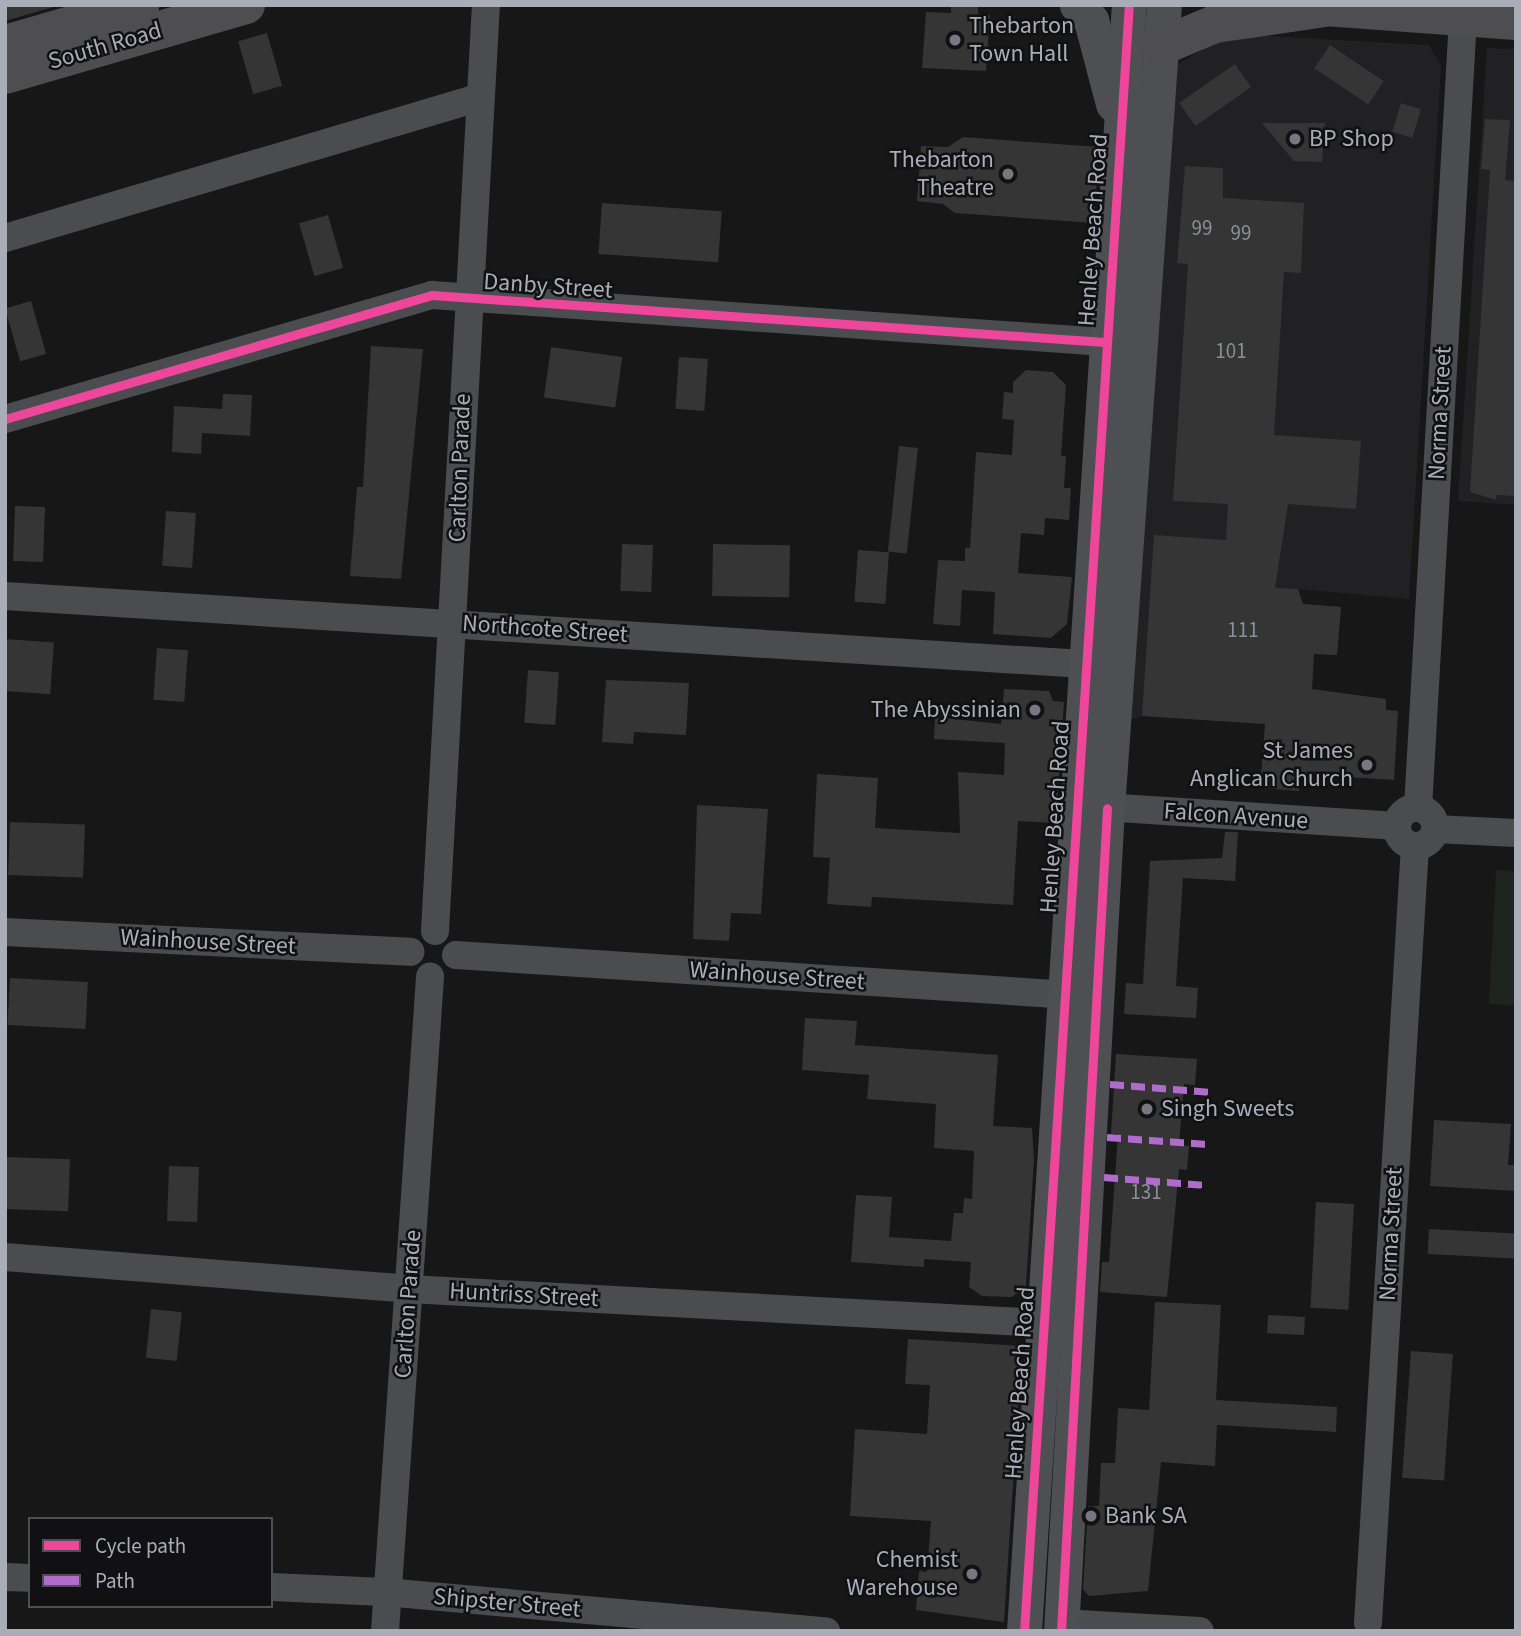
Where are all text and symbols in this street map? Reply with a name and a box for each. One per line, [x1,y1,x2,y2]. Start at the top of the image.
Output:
place label: Thebarton Town Hall [969,12,1074,68]
street label: South Road [45,16,165,76]
marker: Thebarton Town Hall [947,32,963,48]
place label: BP Shop [1309,125,1394,153]
marker: BP Shop [1287,131,1303,147]
street label: Henley Beach Road [1072,133,1114,327]
place label: Thebarton Theatre [889,146,994,202]
marker: Thebarton Theatre [1000,166,1016,182]
house number: 99 [1192,215,1212,241]
house number: 99 [1231,220,1251,246]
street label: Danby Street [483,267,613,305]
house number: 101 [1215,338,1247,364]
street label: Norma Street [1422,345,1458,481]
street label: Carlton Parade [443,393,477,543]
street label: Northcote Street [461,609,629,649]
house number: 111 [1227,617,1259,643]
place label: The Abyssinian [871,696,1021,724]
marker: The Abyssinian [1027,702,1043,718]
street label: Henley Beach Road [1034,720,1076,914]
place label: St James Anglican Church [1190,737,1353,793]
marker: St James Anglican Church [1359,757,1375,773]
street label: Falcon Avenue [1163,797,1309,835]
street label: Wainhouse Street [120,923,296,961]
street label: Wainhouse Street [688,956,866,996]
place label: Singh Sweets [1161,1095,1294,1123]
marker: Singh Sweets [1139,1101,1155,1117]
street label: Norma Street [1373,1166,1409,1302]
house number: 131 [1130,1179,1162,1205]
street label: Carlton Parade [388,1229,428,1379]
street label: Huntriss Street [449,1277,599,1313]
street label: Henley Beach Road [999,1286,1041,1480]
place label: Bank SA [1105,1502,1187,1530]
marker: Bank SA [1083,1508,1099,1524]
legend [28,1517,273,1608]
text: Cycle path [95,1531,186,1561]
place label: Chemist Warehouse [846,1546,958,1602]
text: Path [95,1566,135,1596]
marker: Chemist Warehouse [964,1566,980,1582]
street label: Shipster Street [432,1582,582,1624]

